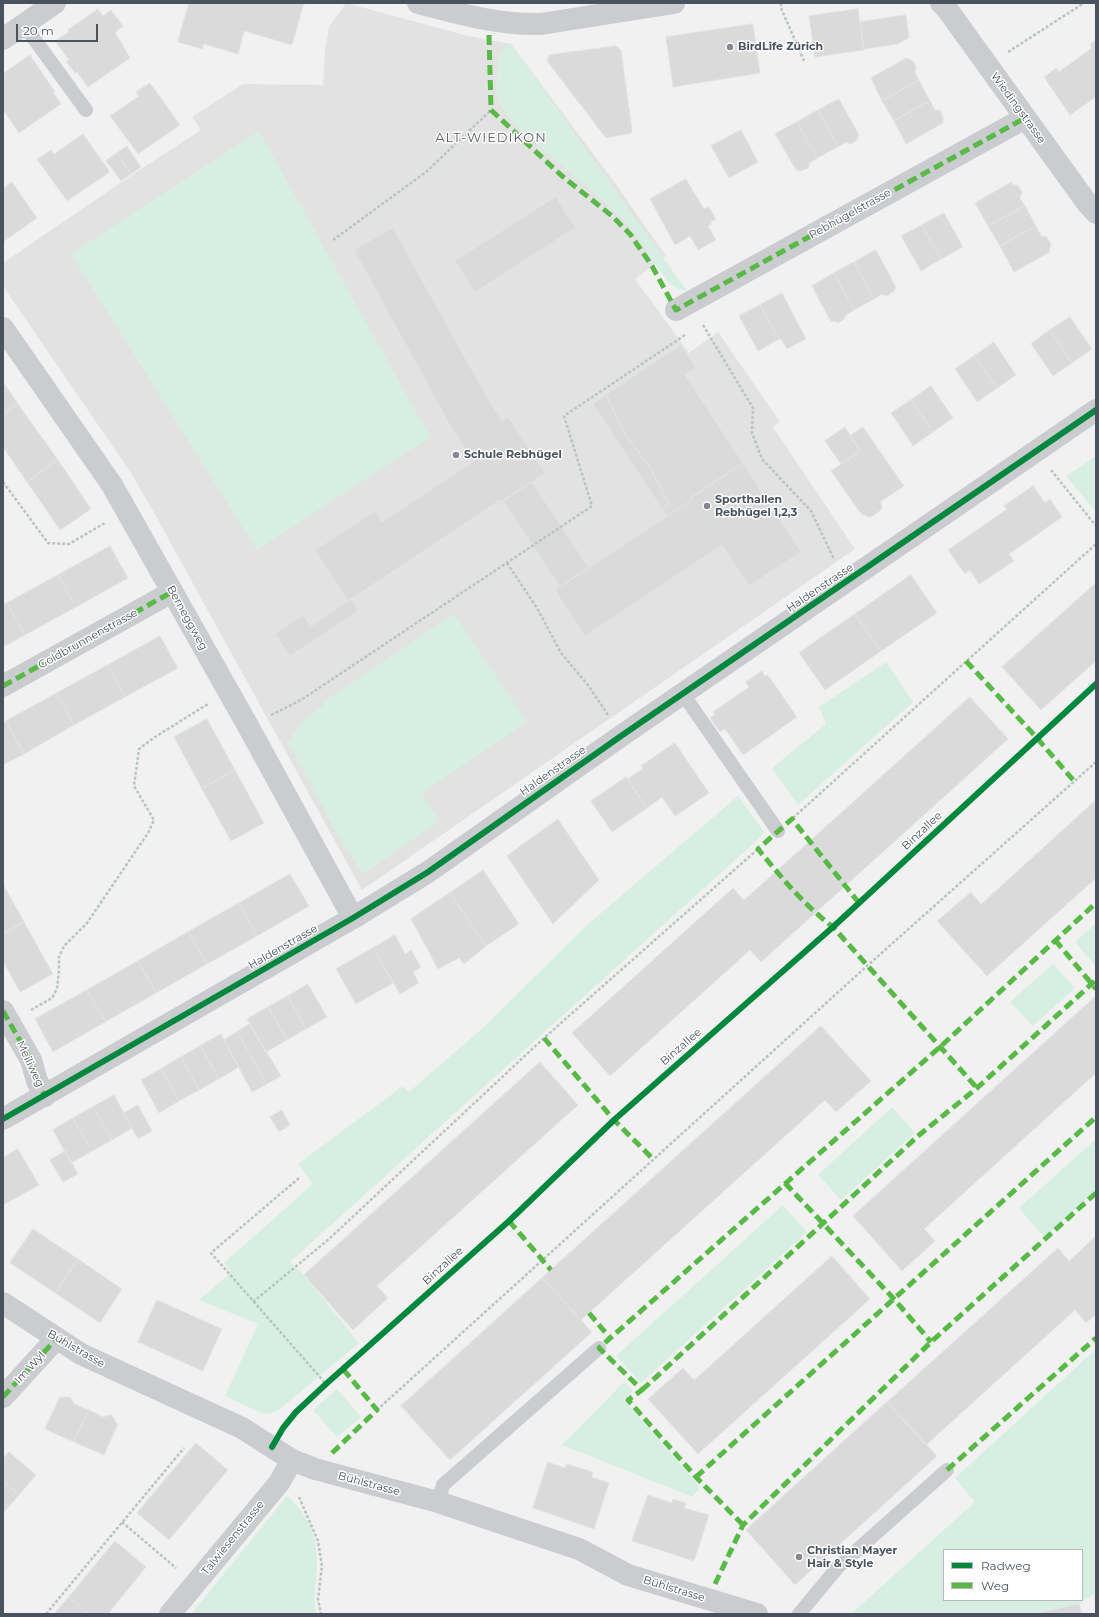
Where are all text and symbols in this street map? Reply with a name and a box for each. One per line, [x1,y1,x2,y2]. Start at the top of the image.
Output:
scale bar [18,16,100,42]
text: 20 m [23,23,54,38]
place label: BirdLife Zürich [738,40,823,54]
marker: BirdLife Zürich [725,42,735,52]
street label: Wiedingstrasse [988,70,1048,146]
district label: ALT-WIEDIKON [435,130,547,146]
street label: Rebhügelstrasse [807,186,893,242]
place label: Schule Rebhügel [464,448,562,462]
marker: Schule Rebhügel [451,450,461,460]
place label: Sporthallen Rebhügel 1,2,3 [715,493,797,519]
marker: Sporthallen Rebhügel 1,2,3 [702,501,712,511]
street label: Haldenstrasse [784,561,856,615]
street label: Berneggweg [164,583,210,653]
street label: Goldbrunnenstrasse [36,606,140,672]
street label: Haldenstrasse [517,743,589,799]
street label: Binzallee [899,809,945,853]
street label: Haldenstrasse [246,922,320,972]
street label: Binzallee [658,1026,704,1068]
street label: Meiliweg [14,1039,46,1089]
street label: Binzallee [420,1244,466,1288]
street label: Bühlstrasse [45,1327,107,1371]
street label: Im Wyl [12,1349,48,1387]
street label: Bühlstrasse [337,1469,401,1499]
street label: Talwiesenstrasse [199,1498,267,1578]
place label: Christian Mayer Hair & Style [807,1544,897,1570]
legend [943,1549,1083,1601]
marker: Christian Mayer Hair & Style [794,1552,804,1562]
text: Radweg [981,1558,1031,1573]
street label: Bühlstrasse [642,1573,706,1605]
text: Weg [981,1578,1009,1593]

